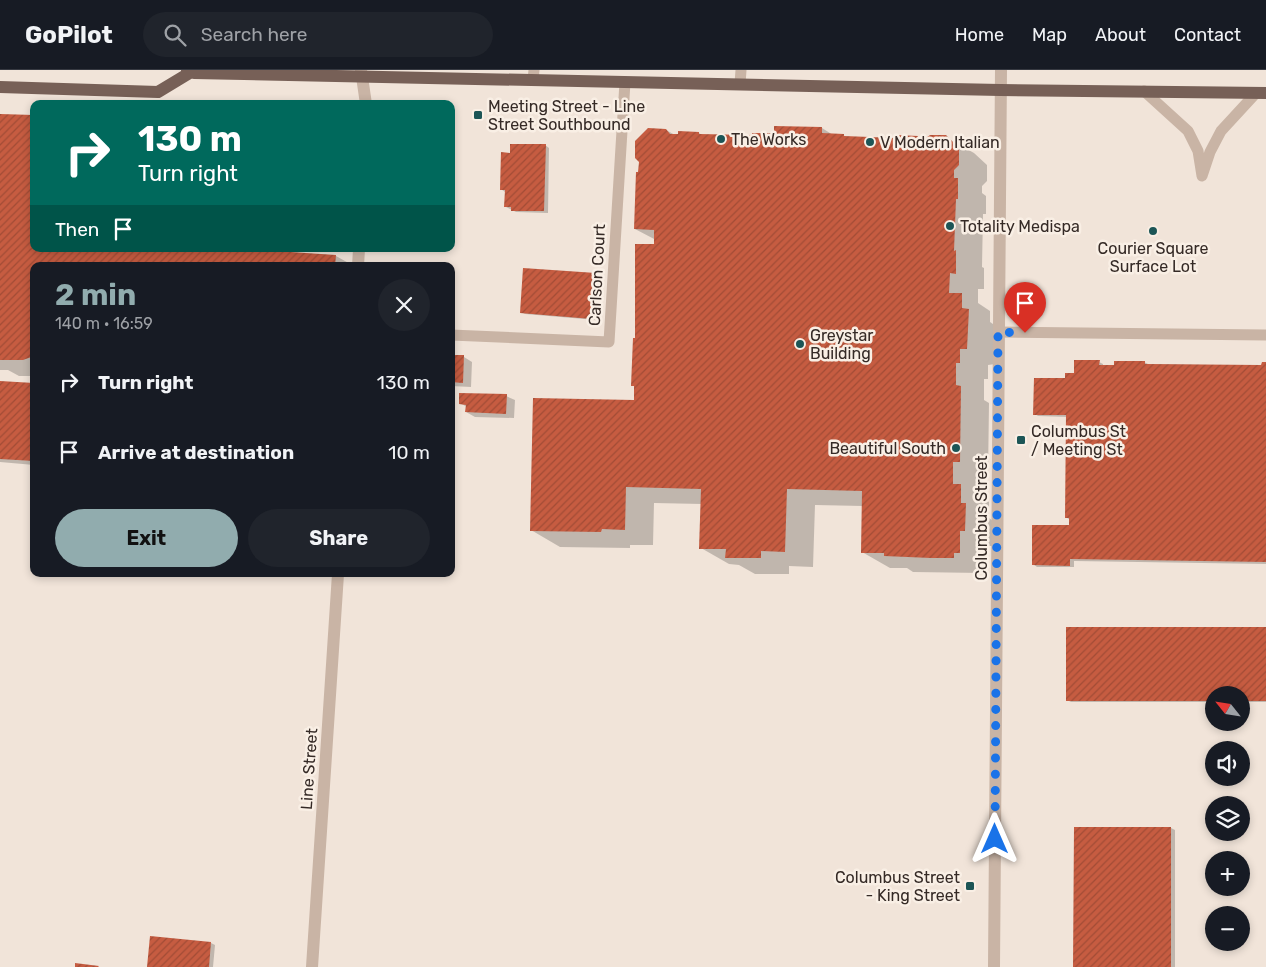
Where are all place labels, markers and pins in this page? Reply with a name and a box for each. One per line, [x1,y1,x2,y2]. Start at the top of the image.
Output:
place label: Meeting Street - Line Street Southbound [488,97,645,134]
marker: Meeting Street - Line Street Southbound [472,109,484,121]
place label: The Works [731,130,806,149]
marker: The Works [715,133,727,145]
place label: V Modern Italian [880,133,1000,152]
marker: V Modern Italian [864,136,876,148]
place label: Totality Medispa [960,217,1080,236]
marker: Totality Medispa [944,220,956,232]
marker: Courier Square Surface Lot [1147,225,1159,237]
place label: Courier Square Surface Lot [1098,239,1208,276]
pin [1004,282,1046,333]
place label: Greystar Building [810,326,873,363]
marker: Greystar Building [794,338,806,350]
place label: Columbus St / Meeting St [1031,422,1126,459]
marker: Columbus St / Meeting St [1015,434,1027,446]
place label: Beautiful South [829,439,946,458]
marker: Beautiful South [950,442,962,454]
place label: Columbus Street - King Street [835,868,960,905]
marker: Columbus Street - King Street [964,880,976,892]

